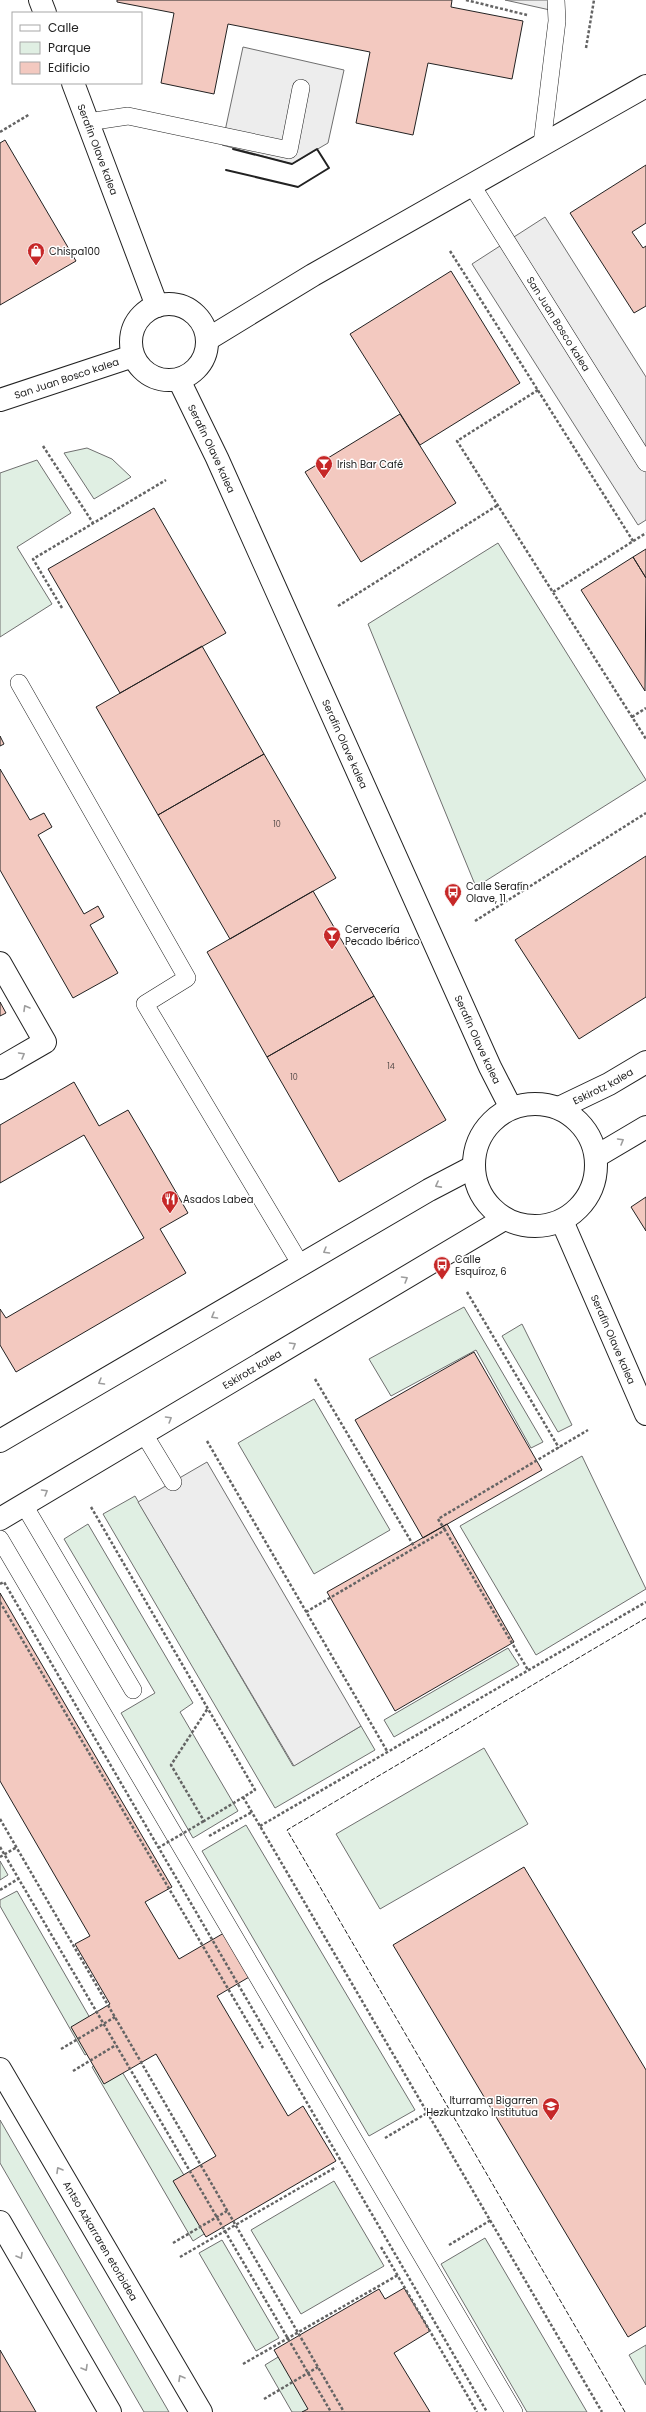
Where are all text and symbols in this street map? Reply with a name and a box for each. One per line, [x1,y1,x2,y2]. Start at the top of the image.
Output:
legend [12,12,142,84]
text: Calle [48,19,79,36]
text: Parque [48,39,91,56]
text: Edificio [48,59,90,76]
street label: Serafin Olave kalea [74,102,122,197]
shop icon: Chispa100 [26,241,46,266]
place label: Chispa100 [49,244,100,259]
street label: San Juan Bosco kalea [523,273,594,374]
street label: San Juan Bosco kalea [12,354,121,402]
street label: Serafin Olave kalea [184,402,239,495]
bar icon: Irish Bar Café [314,454,334,479]
place label: Irish Bar Café [337,457,403,472]
street label: Serafin Olave kalea [319,697,372,791]
house number: 10 [273,819,281,830]
place label: Calle Serafín Olave, 11 [466,879,529,906]
bus stop icon: Calle Serafín Olave, 11 [443,882,463,907]
place label: Cervecería Pecado Ibérico [345,922,420,949]
bar icon: Cervecería Pecado Ibérico [322,925,342,950]
street label: Serafin Olave kalea [451,992,505,1086]
one-way arrow [23,1005,30,1012]
one-way arrow [18,1052,26,1059]
house number: 14 [387,1061,395,1072]
street label: Eskirotz kalea [570,1064,636,1108]
house number: 10 [290,1072,298,1083]
one-way arrow [617,1139,624,1146]
one-way arrow [435,1181,442,1188]
restaurant icon: Asados Labea [160,1189,180,1214]
place label: Asados Labea [183,1192,254,1207]
one-way arrow [323,1246,330,1253]
place label: Calle Esquíroz, 6 [455,1252,507,1279]
bus stop icon: Calle Esquíroz, 6 [432,1255,452,1280]
one-way arrow [401,1277,408,1284]
street label: Serafin Olave kalea [587,1292,640,1386]
one-way arrow [210,1312,218,1319]
one-way arrow [289,1343,296,1350]
street label: Eskirotz kalea [219,1346,284,1393]
one-way arrow [98,1377,105,1384]
one-way arrow [165,1416,172,1423]
one-way arrow [41,1489,48,1496]
place label: Iturrama Bigarren Hezkuntzako Institutua [426,2093,538,2120]
school or university icon: Iturrama Bigarren Hezkuntzako Institutua [541,2096,561,2121]
one-way arrow [56,2167,63,2174]
street label: Antso Azkarraren etorbidea [60,2178,142,2303]
one-way arrow [15,2252,22,2259]
one-way arrow [80,2364,87,2371]
one-way arrow [179,2375,186,2382]

